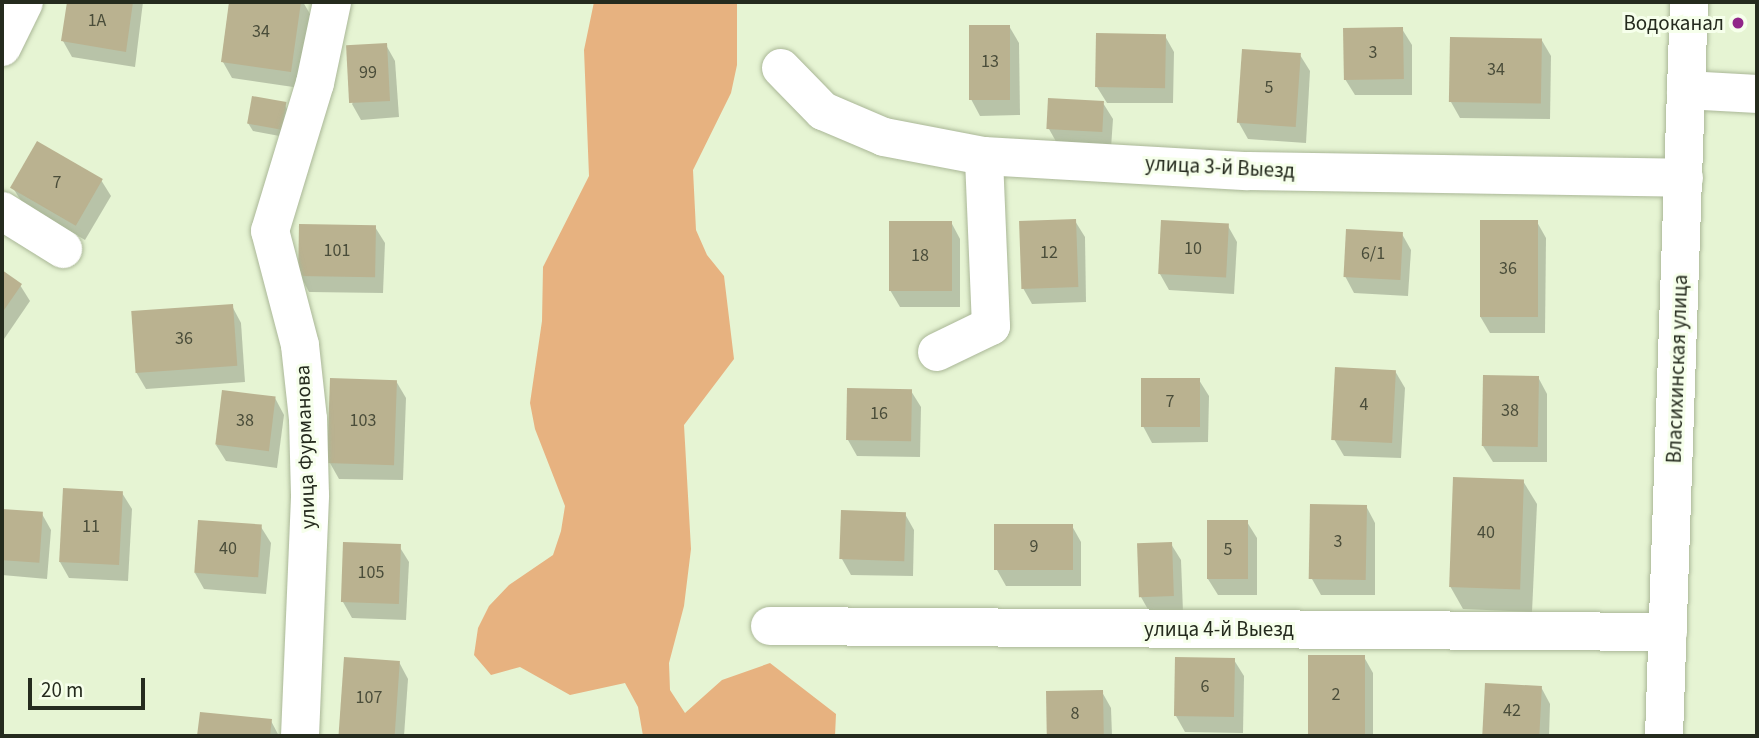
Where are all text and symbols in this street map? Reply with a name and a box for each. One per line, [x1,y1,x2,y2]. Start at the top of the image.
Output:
house number: 1А [88,10,106,32]
place label: Водоканал [1623,10,1724,36]
marker: Водоканал [1730,15,1746,31]
house number: 34 [252,21,270,43]
house number: 3 [1369,42,1377,64]
house number: 13 [981,51,999,73]
house number: 34 [1487,59,1505,81]
house number: 99 [359,62,377,84]
house number: 5 [1265,77,1273,99]
street label: улица 3-й Выезд [1144,150,1296,184]
house number: 7 [53,172,61,194]
house number: 10 [1184,238,1202,260]
house number: 101 [324,240,350,262]
house number: 12 [1040,242,1058,264]
house number: 6/1 [1361,243,1385,265]
house number: 18 [911,245,929,267]
house number: 36 [1499,258,1517,280]
street label: Власихинская улица [1661,274,1693,464]
house number: 36 [175,328,193,350]
street label: улица Фурманова [290,364,320,530]
house number: 7 [1166,391,1174,413]
house number: 4 [1360,394,1368,416]
house number: 38 [1501,400,1519,422]
house number: 16 [870,403,888,425]
house number: 38 [236,410,254,432]
house number: 103 [350,410,376,432]
house number: 11 [82,516,100,538]
house number: 40 [1477,522,1495,544]
house number: 3 [1334,531,1342,553]
house number: 9 [1030,536,1038,558]
house number: 40 [219,538,237,560]
house number: 5 [1224,539,1232,561]
house number: 105 [358,562,384,584]
street label: улица 4-й Выезд [1144,616,1294,642]
scale bar [32,664,149,708]
text: 20 m [41,675,83,705]
house number: 6 [1201,676,1209,698]
house number: 2 [1332,684,1340,706]
house number: 107 [356,687,382,709]
house number: 42 [1503,700,1521,722]
house number: 8 [1071,703,1079,725]

